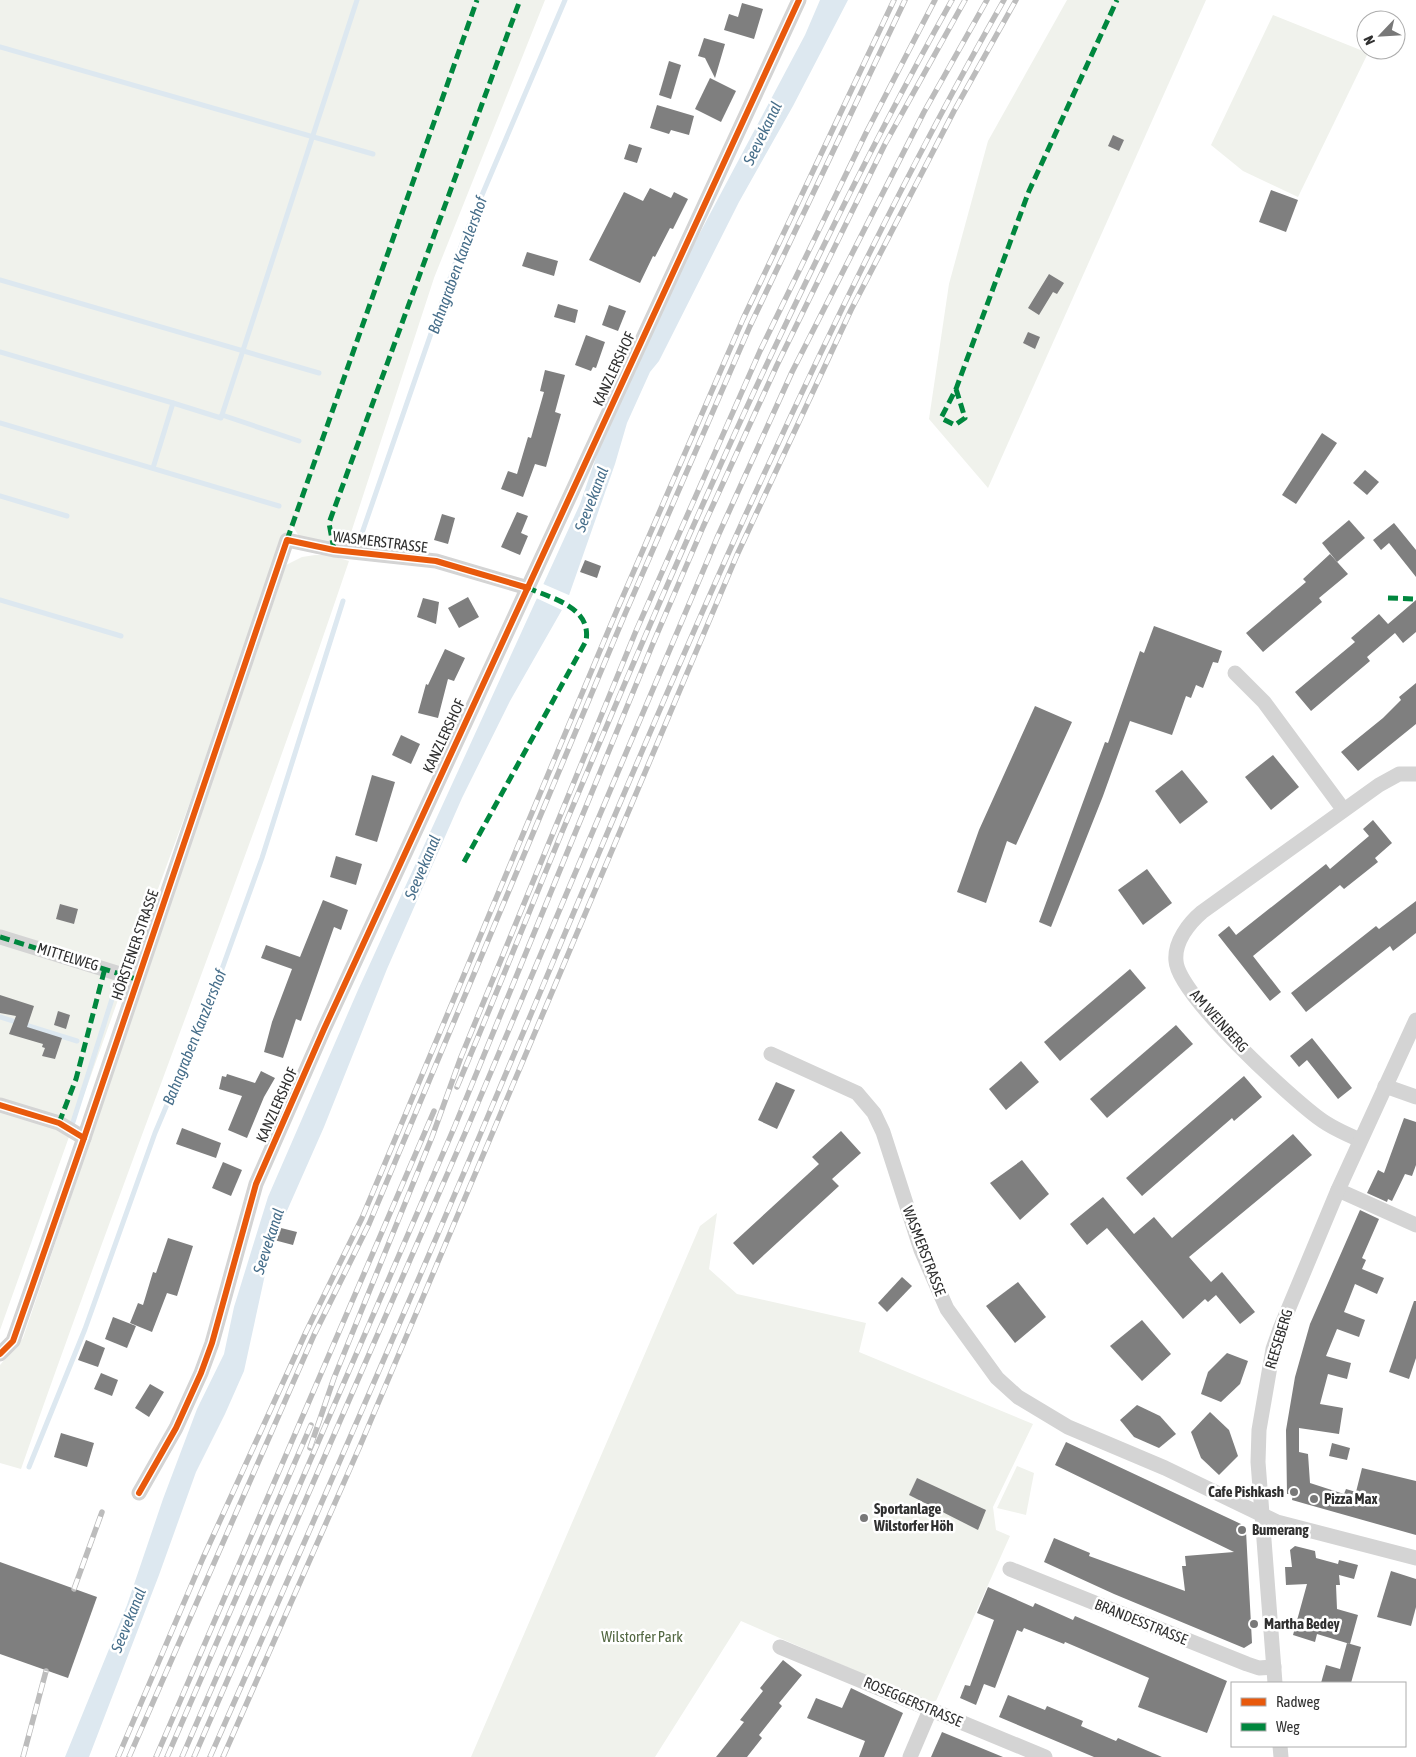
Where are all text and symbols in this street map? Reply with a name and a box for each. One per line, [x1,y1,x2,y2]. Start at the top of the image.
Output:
north arrow [1356,10,1406,60]
text: N [1360,33,1378,48]
water label: Seevekanal [739,98,785,168]
water label: Bahngraben Kanzlershof [424,194,491,336]
street label: KANZLERSHOF [589,329,638,409]
water label: Seevekanal [570,464,612,535]
street label: WASMERSTRASSE [332,527,429,556]
street label: KANZLERSHOF [419,696,468,776]
water label: Seevekanal [400,832,444,903]
street label: HÖRSTENER STRASSE [108,887,162,1002]
street label: MITTELWEG [35,939,101,974]
water label: Bahngraben Kanzlershof [159,966,231,1108]
street label: AM WEINBERG [1187,986,1252,1055]
street label: KANZLERSHOF [253,1065,301,1145]
street label: WASMERSTRASSE [900,1203,950,1299]
water label: Seevekanal [249,1206,287,1277]
street label: REESEBERG [1261,1307,1296,1371]
place label: Cafe Pishkash [1208,1483,1284,1500]
marker: Cafe Pishkash [1288,1486,1300,1498]
place label: Pizza Max [1324,1490,1378,1507]
marker: Pizza Max [1308,1493,1320,1505]
place label: Sportanlage Wilstorfer Höh [873,1500,954,1534]
marker: Sportanlage Wilstorfer Höh [858,1512,870,1524]
place label: Bumerang [1252,1521,1309,1538]
marker: Bumerang [1236,1524,1248,1536]
water label: Seevekanal [107,1585,149,1656]
street label: BRANDESSTRASSE [1092,1595,1191,1648]
place label: Martha Bedey [1264,1615,1341,1632]
marker: Martha Bedey [1248,1618,1260,1630]
park label: Wilstorfer Park [601,1628,683,1645]
street label: ROSEGGERSTRASSE [861,1673,966,1730]
legend [1231,1682,1406,1747]
text: Radweg [1276,1693,1320,1710]
text: Weg [1276,1718,1300,1735]

